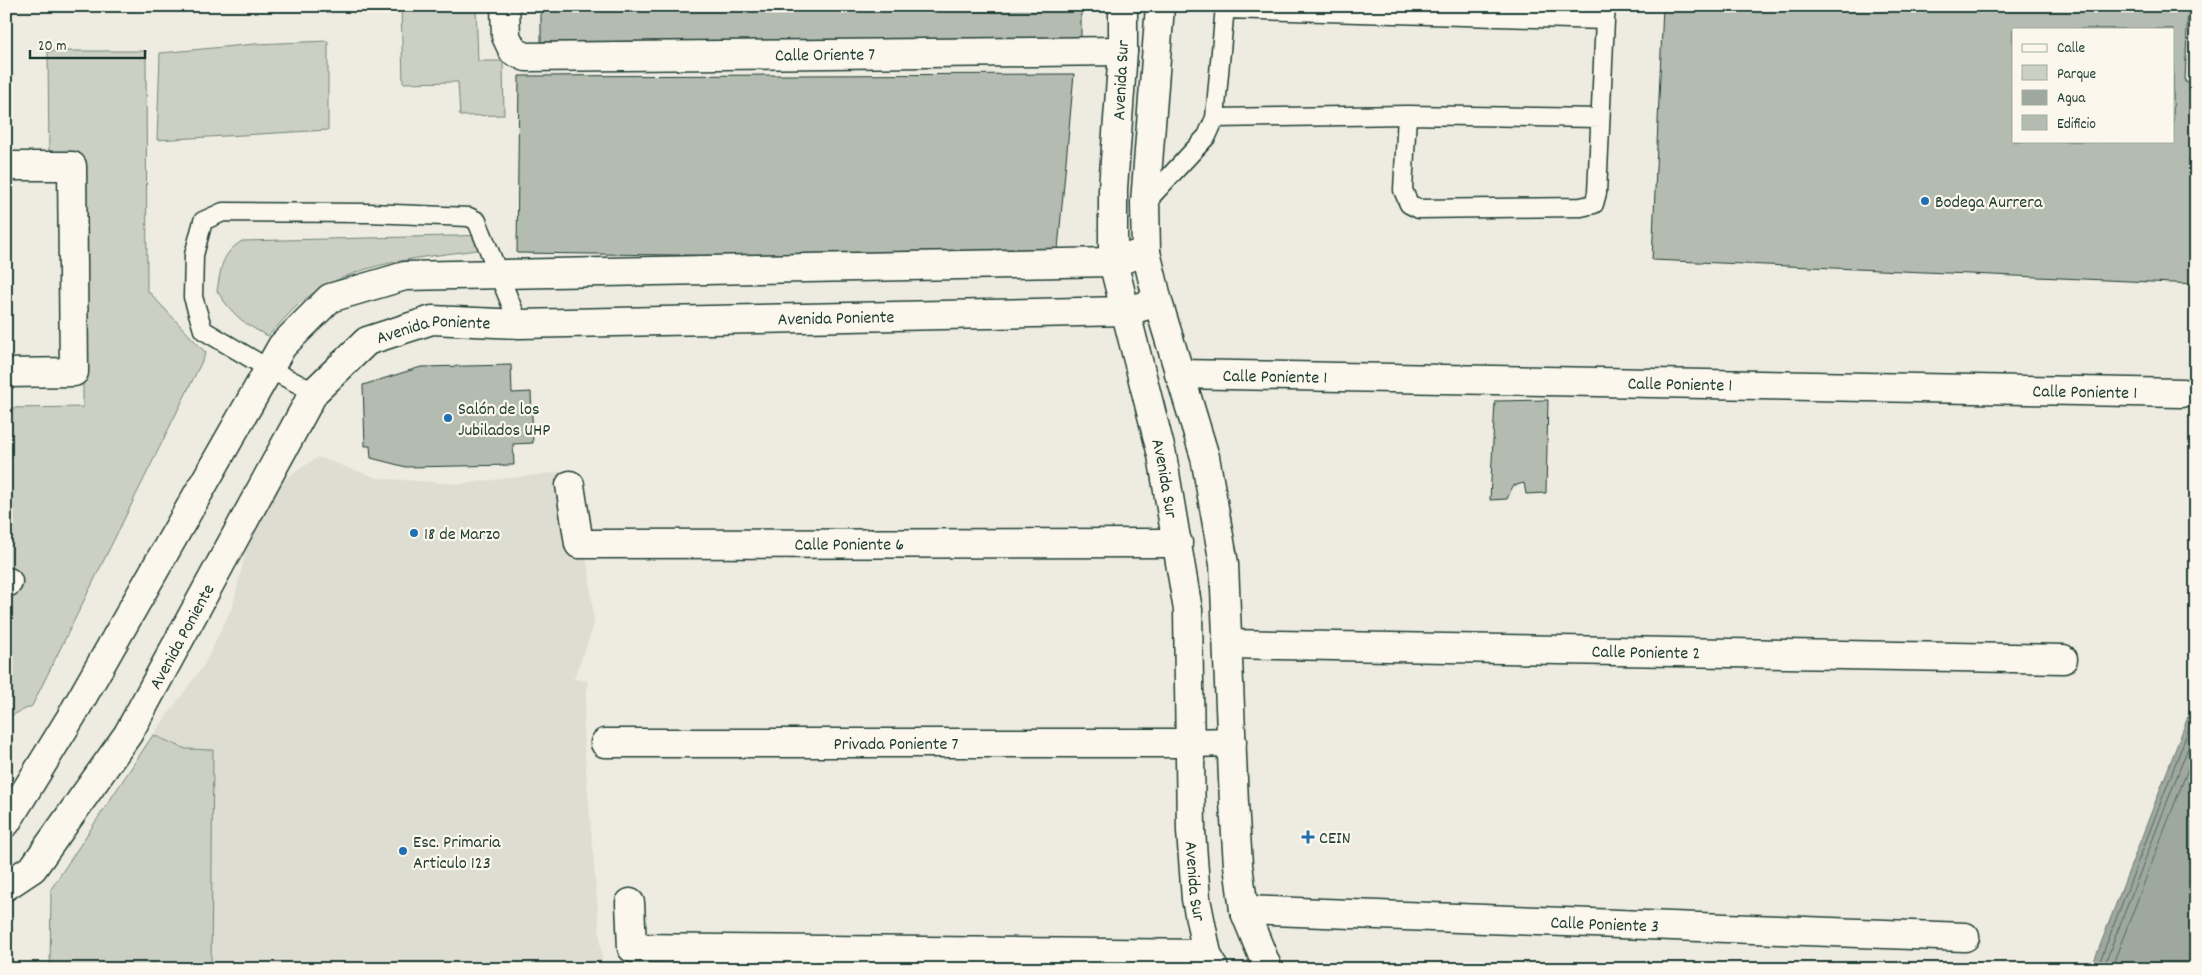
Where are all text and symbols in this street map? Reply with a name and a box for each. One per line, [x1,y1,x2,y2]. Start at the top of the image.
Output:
scale bar [30,28,145,60]
legend [2012,28,2174,142]
text: 20 m [38,36,66,58]
text: Calle [2057,38,2086,60]
street label: Avenida Sur [1108,39,1137,121]
street label: Calle Oriente 7 [775,43,875,69]
text: Parque [2057,64,2097,86]
text: Agua [2057,88,2086,110]
text: Edificio [2057,114,2096,136]
place label: Bodega Aurrera [1935,191,2043,216]
marker: Bodega Aurrera [1919,195,1931,207]
street label: Avenida Poniente [777,306,895,333]
street label: Avenida Poniente [374,310,491,352]
street label: Calle Poniente 1 [1222,365,1328,392]
street label: Calle Poniente 1 [1627,372,1732,399]
street label: Calle Poniente 1 [2032,380,2137,407]
place label: Salón de los Jubilados UHP [458,398,550,444]
marker: Salón de los Jubilados UHP [442,412,454,424]
street label: Avenida Sur [1143,436,1182,521]
place label: 18 de Marzo [424,523,500,548]
marker: 18 de Marzo [408,527,420,539]
street label: Calle Poniente 6 [794,533,904,559]
street label: Avenida Poniente [145,580,222,695]
street label: Calle Poniente 2 [1591,641,1700,667]
street label: Privada Poniente 7 [834,733,959,758]
place label: CEIN [1319,827,1351,852]
marker: CEIN [1301,830,1315,844]
place label: Esc. Primaria Articulo 123 [413,831,501,877]
street label: Avenida Sur [1177,840,1210,924]
marker: Esc. Primaria Articulo 123 [397,845,409,857]
street label: Calle Poniente 3 [1550,911,1659,941]

